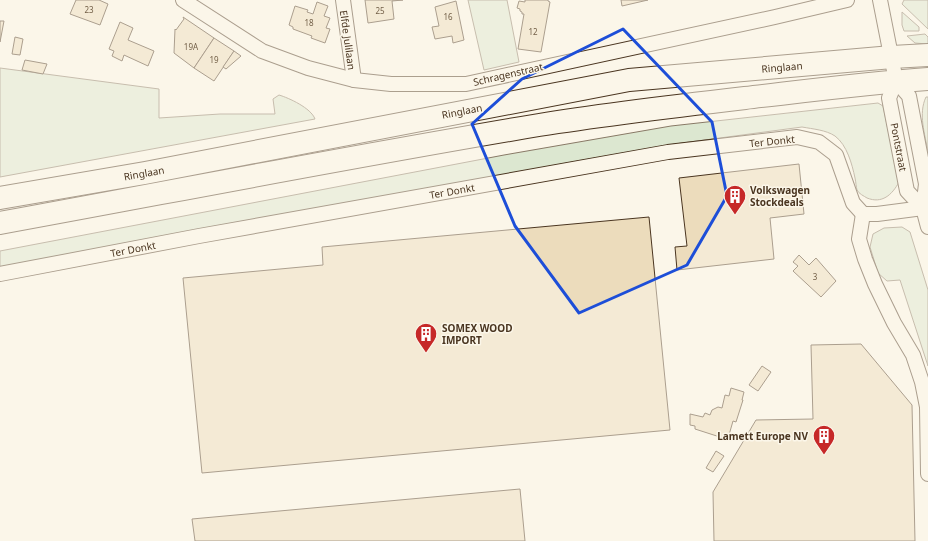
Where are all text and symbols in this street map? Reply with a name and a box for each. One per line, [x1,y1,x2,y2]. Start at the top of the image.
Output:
house number: 23 [84,4,94,15]
house number: 25 [375,5,385,16]
street label: Elfde Julilaan [337,9,359,71]
house number: 16 [443,11,453,22]
house number: 18 [304,17,314,28]
house number: 12 [528,26,538,37]
house number: 19A [184,41,199,52]
house number: 19 [209,54,219,65]
street label: Ringlaan [761,58,803,76]
street label: Schragenstraat [472,59,545,89]
street label: Ringlaan [440,100,484,122]
street label: Pontstraat [887,122,911,173]
street label: Ter Donkt [749,132,796,150]
street label: Ringlaan [123,163,165,183]
street label: Ter Donkt [428,180,476,202]
building icon: Volkswagen Stockdeals [722,183,748,216]
place label: Volkswagen Stockdeals [750,183,810,209]
street label: Ter Donkt [109,238,157,260]
house number: 3 [813,271,818,282]
building icon: SOMEX WOOD IMPORT [413,321,439,354]
place label: SOMEX WOOD IMPORT [442,321,512,347]
building icon: Lamett Europe NV [811,423,837,456]
place label: Lamett Europe NV [717,429,808,443]

